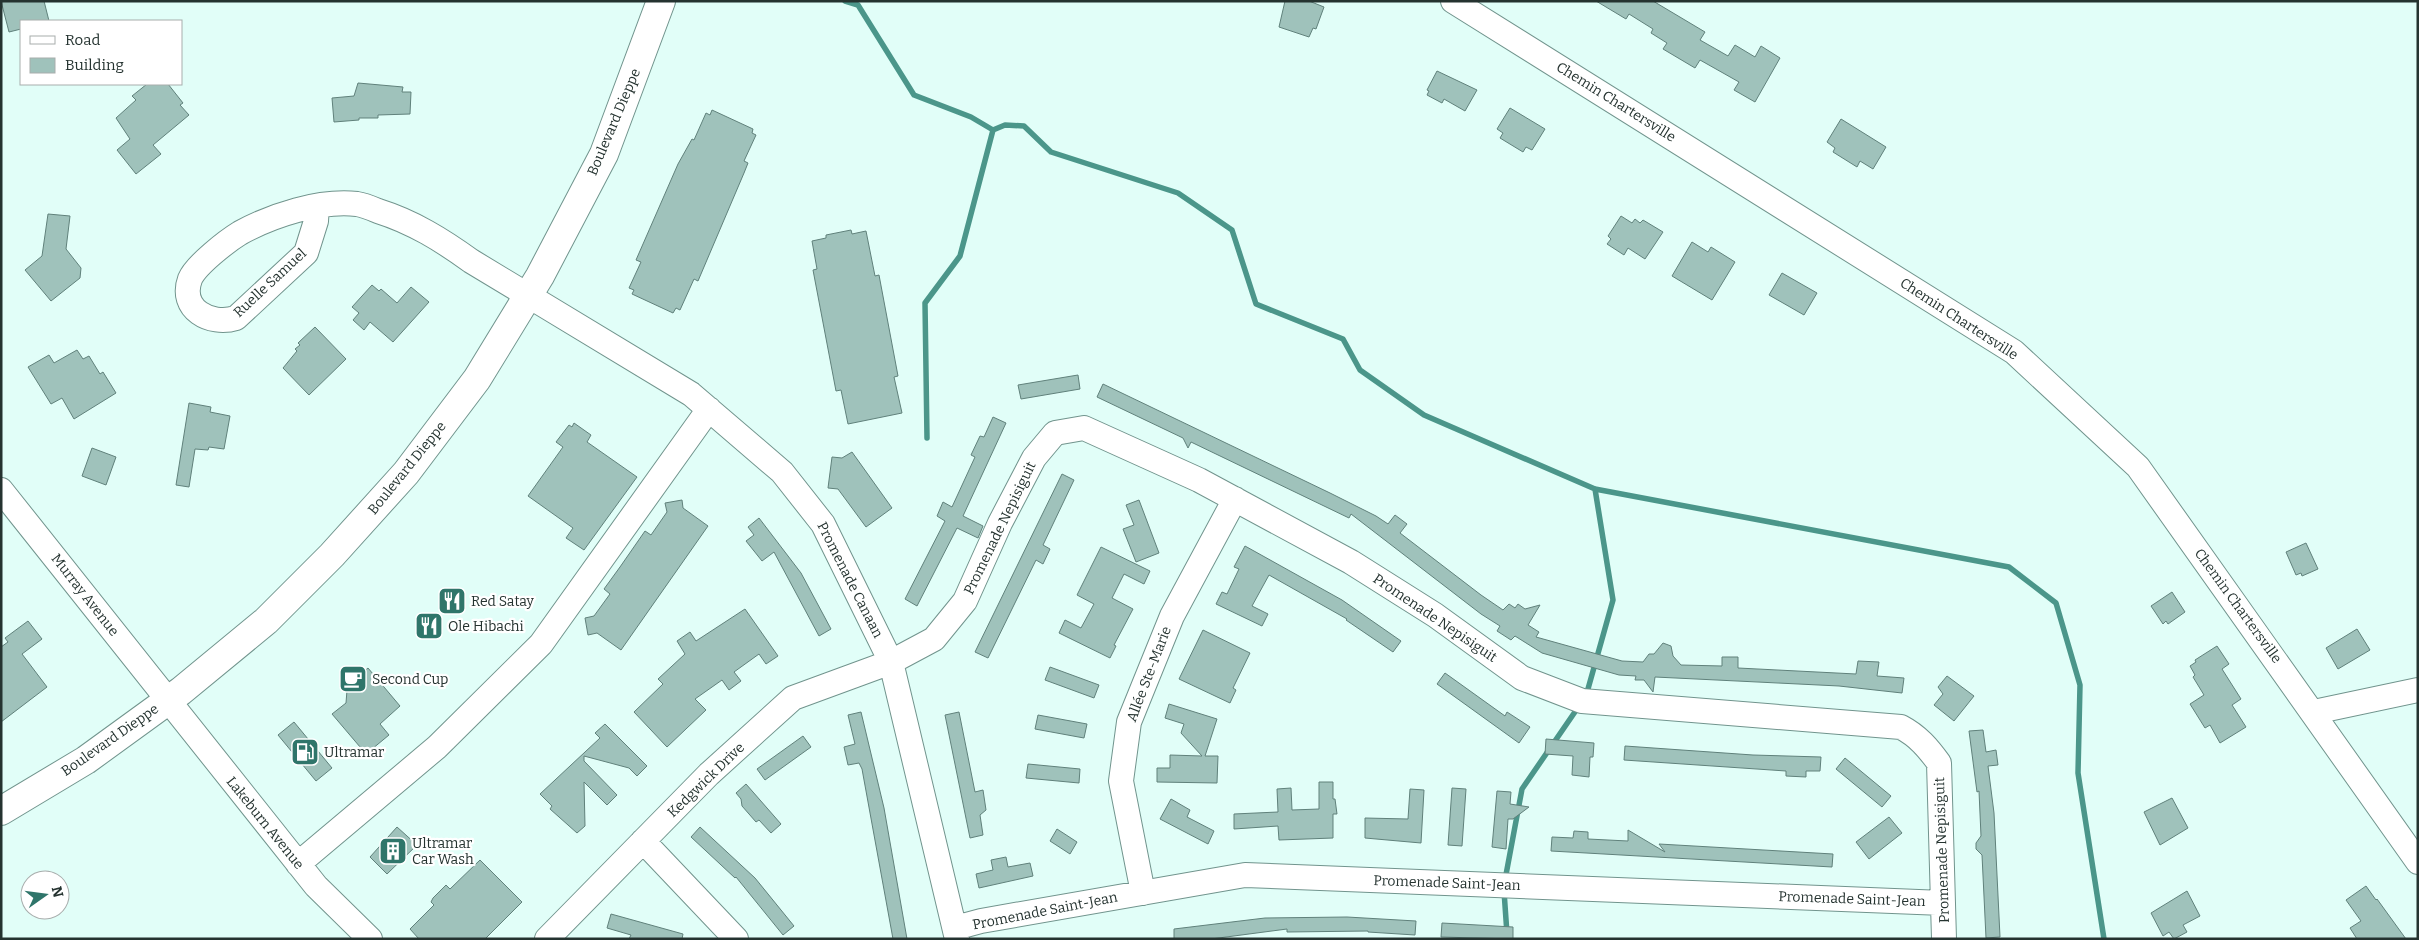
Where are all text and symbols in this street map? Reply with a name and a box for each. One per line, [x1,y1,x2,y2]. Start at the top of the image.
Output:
legend [20,20,182,85]
text: Road [65,31,100,49]
text: Building [65,56,124,74]
street label: Chemin Chartersville [1553,58,1679,146]
street label: Boulevard Dieppe [584,66,644,178]
street label: Ruelle Samuel [230,245,310,321]
street label: Chemin Chartersville [1897,274,2021,364]
street label: Boulevard Dieppe [364,418,450,518]
street label: Promenade Nepisiguit [960,459,1040,597]
street label: Promenade Canaan [813,519,887,641]
street label: Chemin Chartersville [2191,545,2285,667]
street label: Murray Avenue [48,551,122,639]
street label: Promenade Nepisiguit [1370,570,1500,666]
restaurant icon: Red Satay [437,586,467,616]
place label: Red Satay [471,593,535,610]
restaurant icon: Ole Hibachi [414,611,444,641]
place label: Ole Hibachi [448,618,524,635]
street label: Allée Ste-Marie [1123,624,1175,724]
cafe icon: Second Cup [338,664,368,694]
place label: Second Cup [372,671,448,688]
street label: Boulevard Dieppe [58,700,162,780]
fuel station icon: Ultramar [290,737,320,767]
street label: Kedgwick Drive [664,739,748,821]
place label: Ultramar [324,744,384,761]
street label: Lakeburn Avenue [223,773,307,873]
street label: Promenade Nepisiguit [1931,777,1953,923]
place label: Ultramar Car Wash [412,835,474,868]
building icon: Ultramar Car Wash [378,836,408,866]
north arrow [20,870,70,920]
street label: Promenade Saint-Jean [1373,872,1521,894]
text: N [48,885,67,899]
street label: Promenade Saint-Jean [1778,888,1926,910]
street label: Promenade Saint-Jean [971,889,1119,933]

